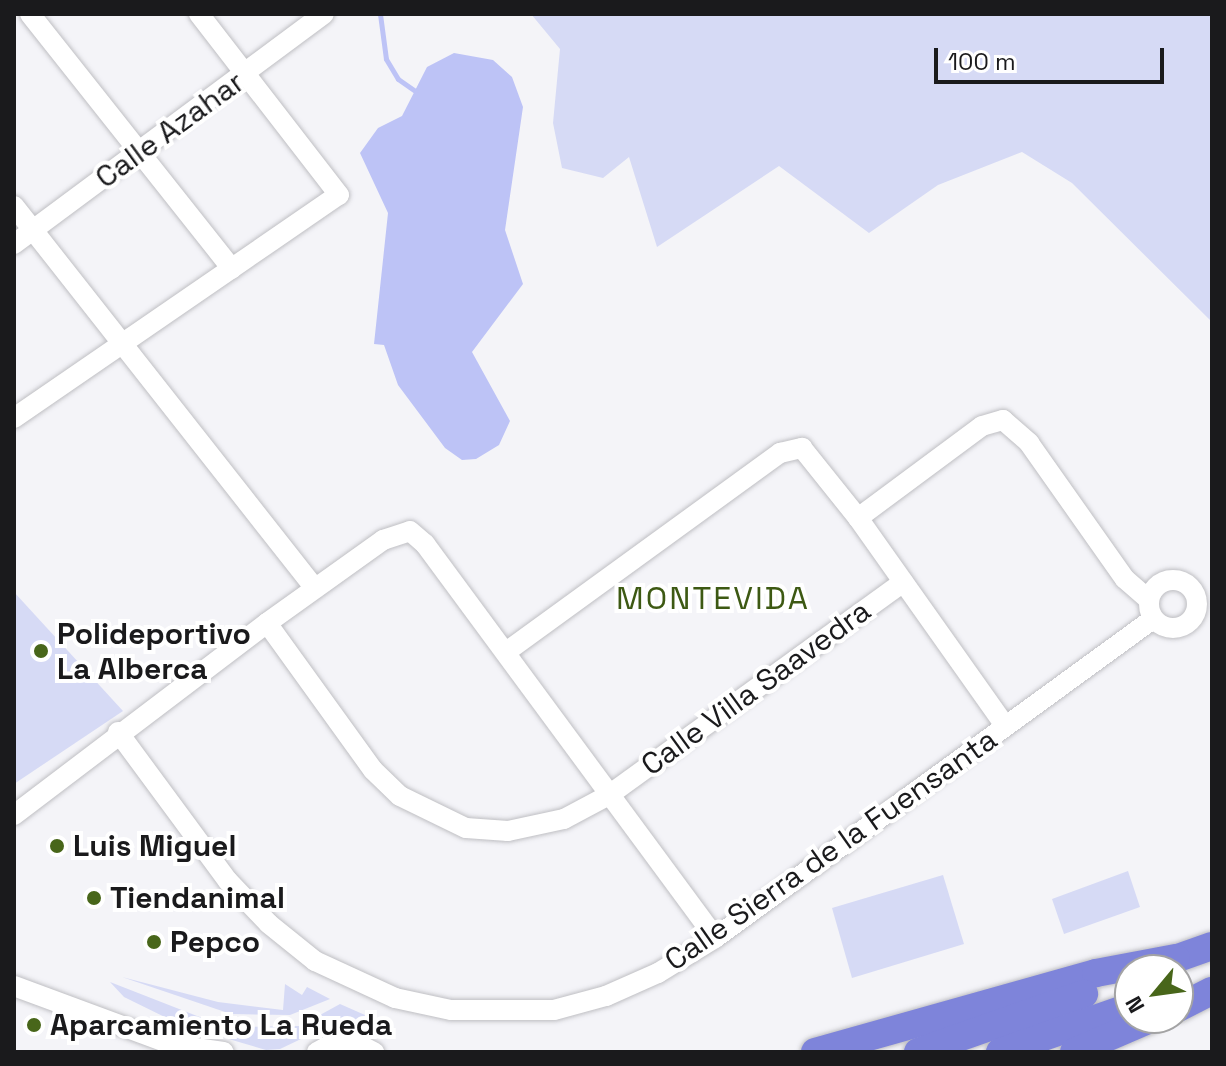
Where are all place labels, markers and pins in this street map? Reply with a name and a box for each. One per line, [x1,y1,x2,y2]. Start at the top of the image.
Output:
place label: Polideportivo La Alberca [57,616,251,686]
marker: Polideportivo La Alberca [32,642,50,660]
place label: Luis Miguel [73,828,236,864]
marker: Luis Miguel [48,837,66,855]
place label: Tiendanimal [110,880,285,916]
marker: Tiendanimal [85,889,103,907]
place label: Pepco [170,924,260,960]
marker: Pepco [145,933,163,951]
place label: Aparcamiento La Rueda [50,1007,392,1043]
marker: Aparcamiento La Rueda [25,1016,43,1034]

